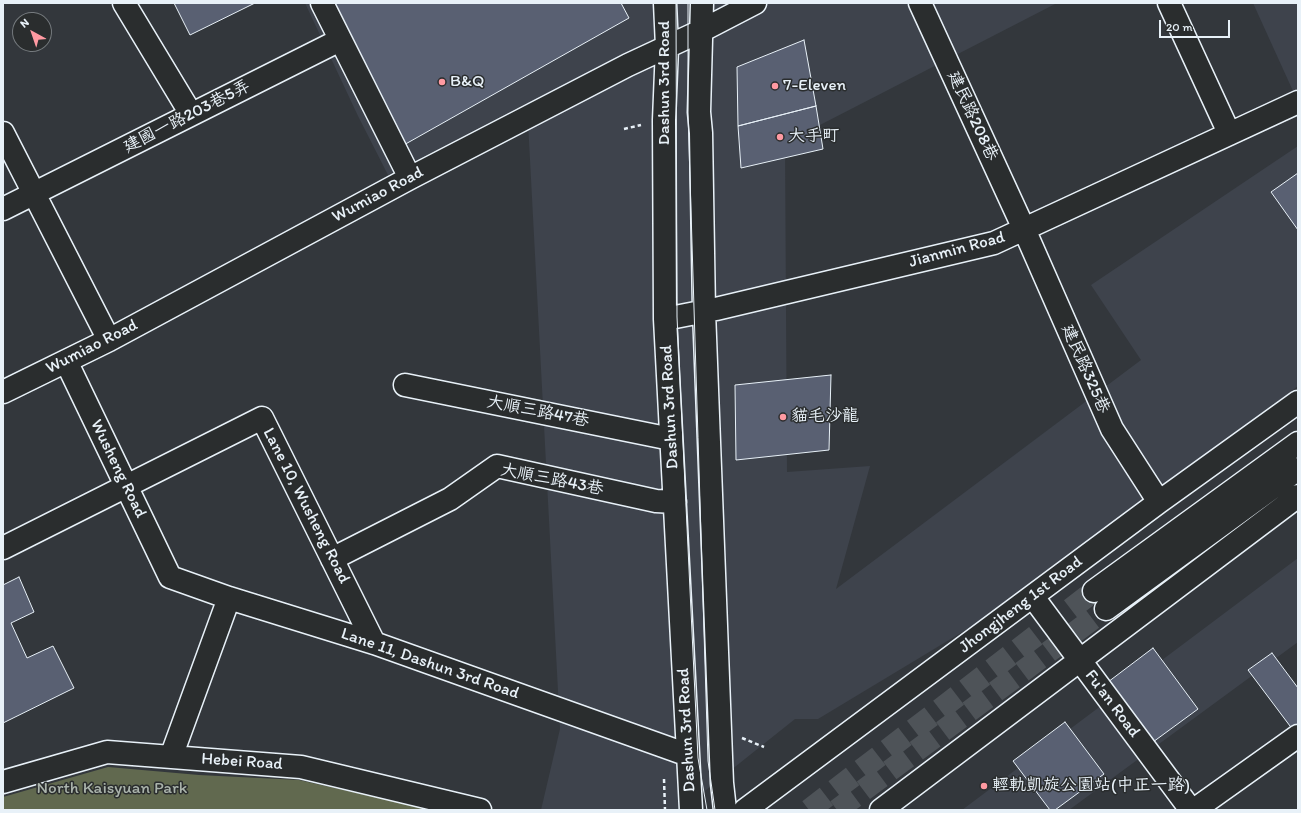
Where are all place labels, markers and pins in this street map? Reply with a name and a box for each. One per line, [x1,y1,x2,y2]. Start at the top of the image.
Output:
place label: B&Q [450,72,484,92]
place label: 7-Eleven [783,76,846,96]
marker: B&Q [437,77,447,87]
marker: 7-Eleven [770,81,780,91]
place label: 大手町 [788,127,839,147]
marker: 大手町 [775,132,785,142]
place label: 貓毛沙龍 [791,407,859,427]
marker: 貓毛沙龍 [778,412,788,422]
place label: 輕軌凱旋公園站(中正一路) [992,776,1190,796]
marker: 輕軌凱旋公園站(中正一路) [979,781,989,791]

